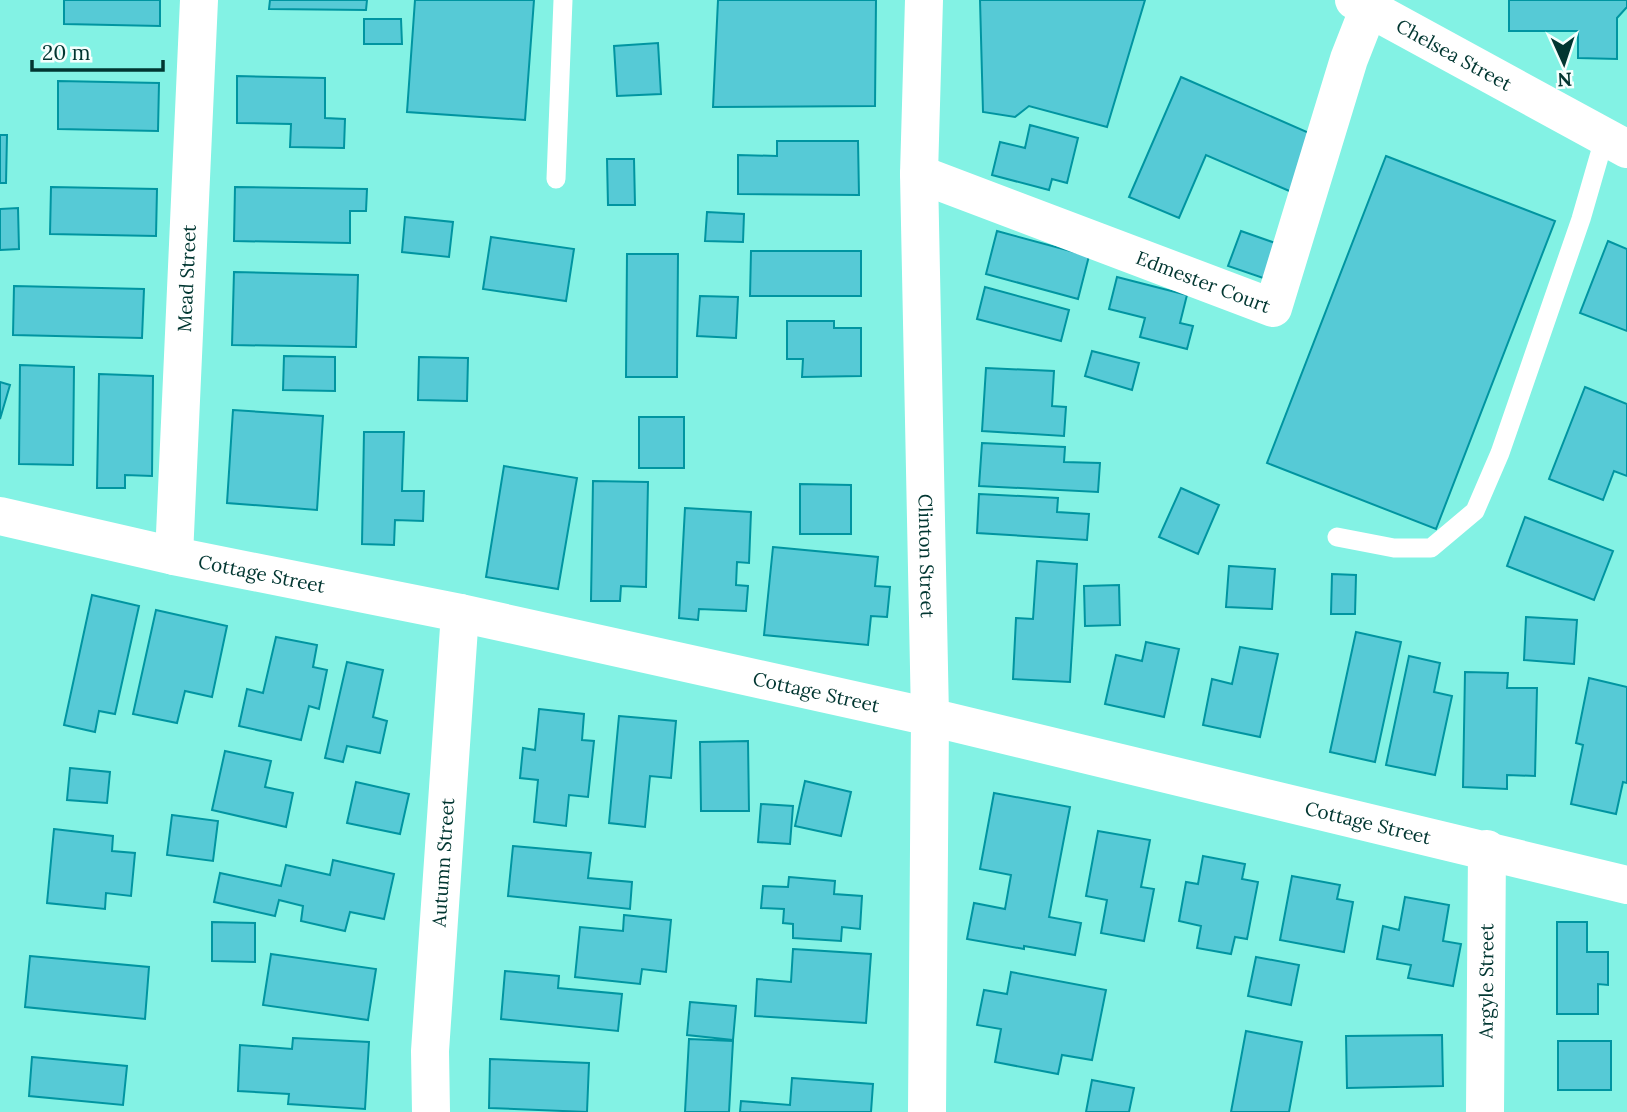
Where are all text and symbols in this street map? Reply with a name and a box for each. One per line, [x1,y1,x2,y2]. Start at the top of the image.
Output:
street label: Chelsea Street [1392,13,1517,96]
scale bar [32,28,163,72]
north arrow [1529,28,1599,98]
text: 20 m [42,39,91,66]
text: N [1557,68,1573,92]
street label: Mead Street [172,223,201,333]
street label: Edmester Court [1133,245,1274,318]
street label: Clinton Street [913,494,940,619]
street label: Cottage Street [196,549,328,598]
street label: Cottage Street [751,666,882,718]
street label: Autumn Street [426,796,459,929]
street label: Cottage Street [1303,796,1434,849]
street label: Argyle Street [1474,923,1498,1040]

